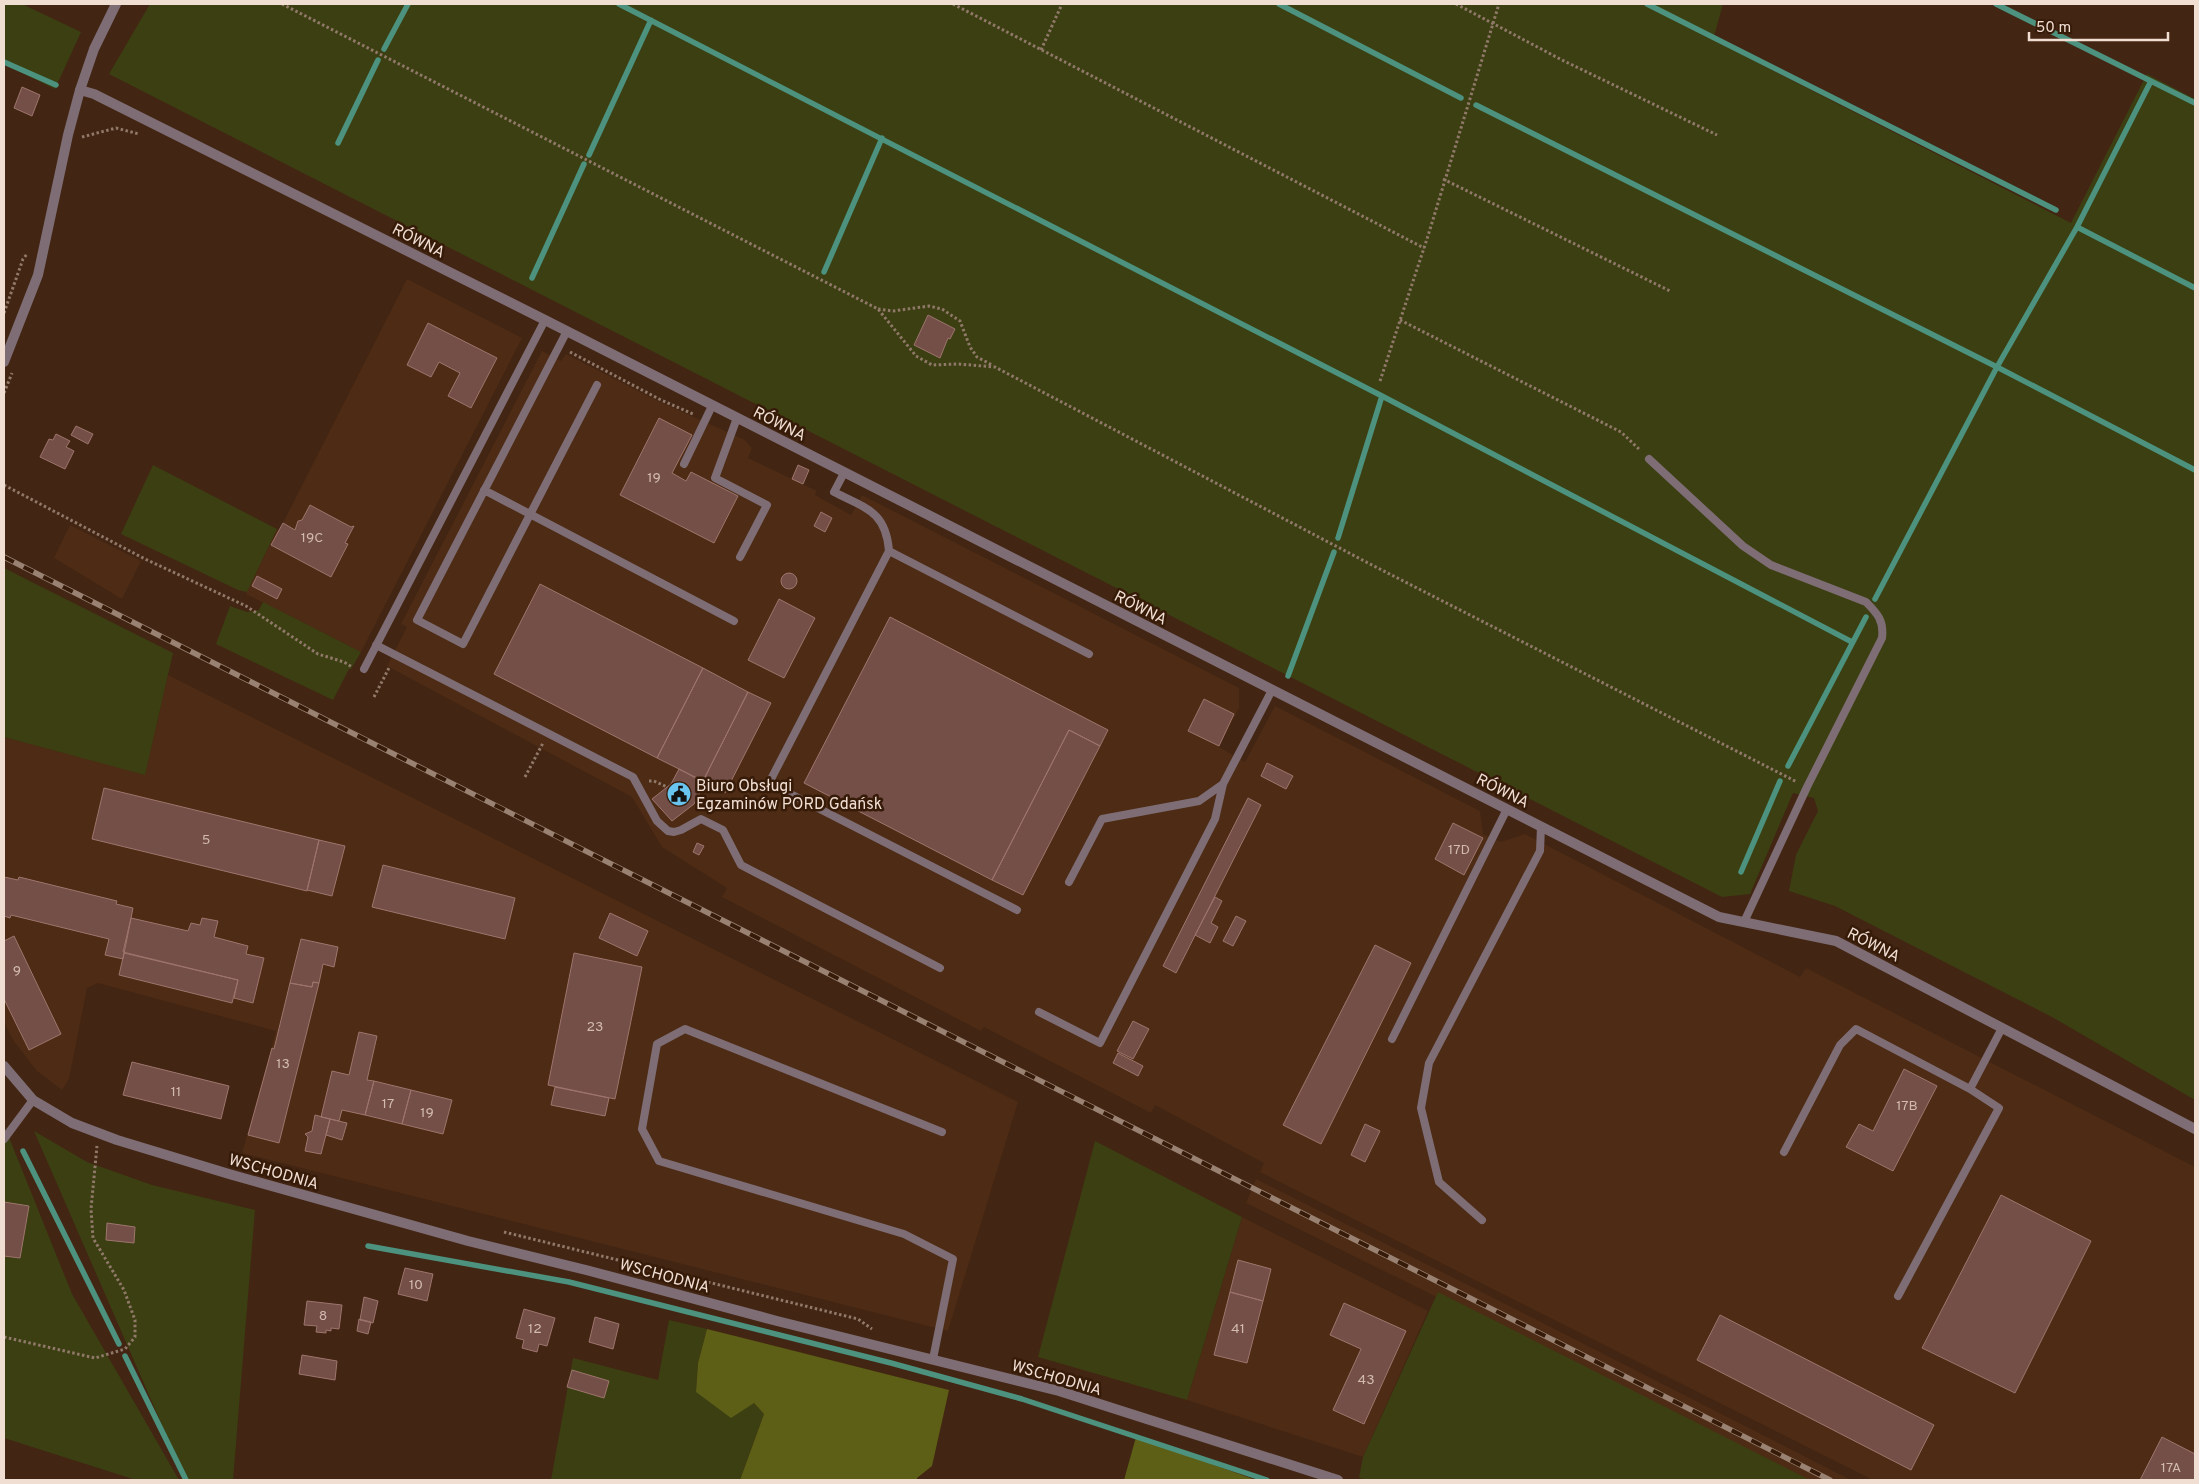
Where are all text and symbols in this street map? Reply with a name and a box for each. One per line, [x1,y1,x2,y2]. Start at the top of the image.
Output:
scale bar [2029,10,2168,42]
text: 50 m [2036,19,2071,38]
street label: RÓWNA [388,218,449,264]
street label: RÓWNA [749,401,810,447]
house number: 19 [647,470,661,487]
house number: 19C [301,530,323,547]
street label: RÓWNA [1110,585,1171,631]
street label: RÓWNA [1472,768,1533,814]
place label: Biuro Obsługi Egzaminów PORD Gdańsk [696,777,882,815]
public building icon: Biuro Obsługi Egzaminów PORD Gdańsk [666,781,692,807]
house number: 5 [202,832,210,849]
house number: 17D [1448,842,1470,859]
street label: RÓWNA [1843,922,1904,968]
house number: 9 [13,963,21,980]
house number: 23 [587,1019,604,1036]
house number: 13 [276,1056,290,1073]
house number: 11 [171,1084,181,1101]
house number: 17 [382,1096,394,1113]
house number: 17B [1896,1098,1918,1115]
house number: 19 [420,1105,434,1122]
street label: WSCHODNIA [226,1151,321,1195]
street label: WSCHODNIA [617,1255,712,1299]
house number: 10 [409,1277,423,1294]
house number: 8 [319,1308,327,1325]
house number: 12 [528,1321,542,1338]
house number: 41 [1231,1321,1245,1338]
street label: WSCHODNIA [1009,1357,1104,1401]
house number: 43 [1357,1372,1375,1389]
house number: 17A [2161,1460,2181,1477]

